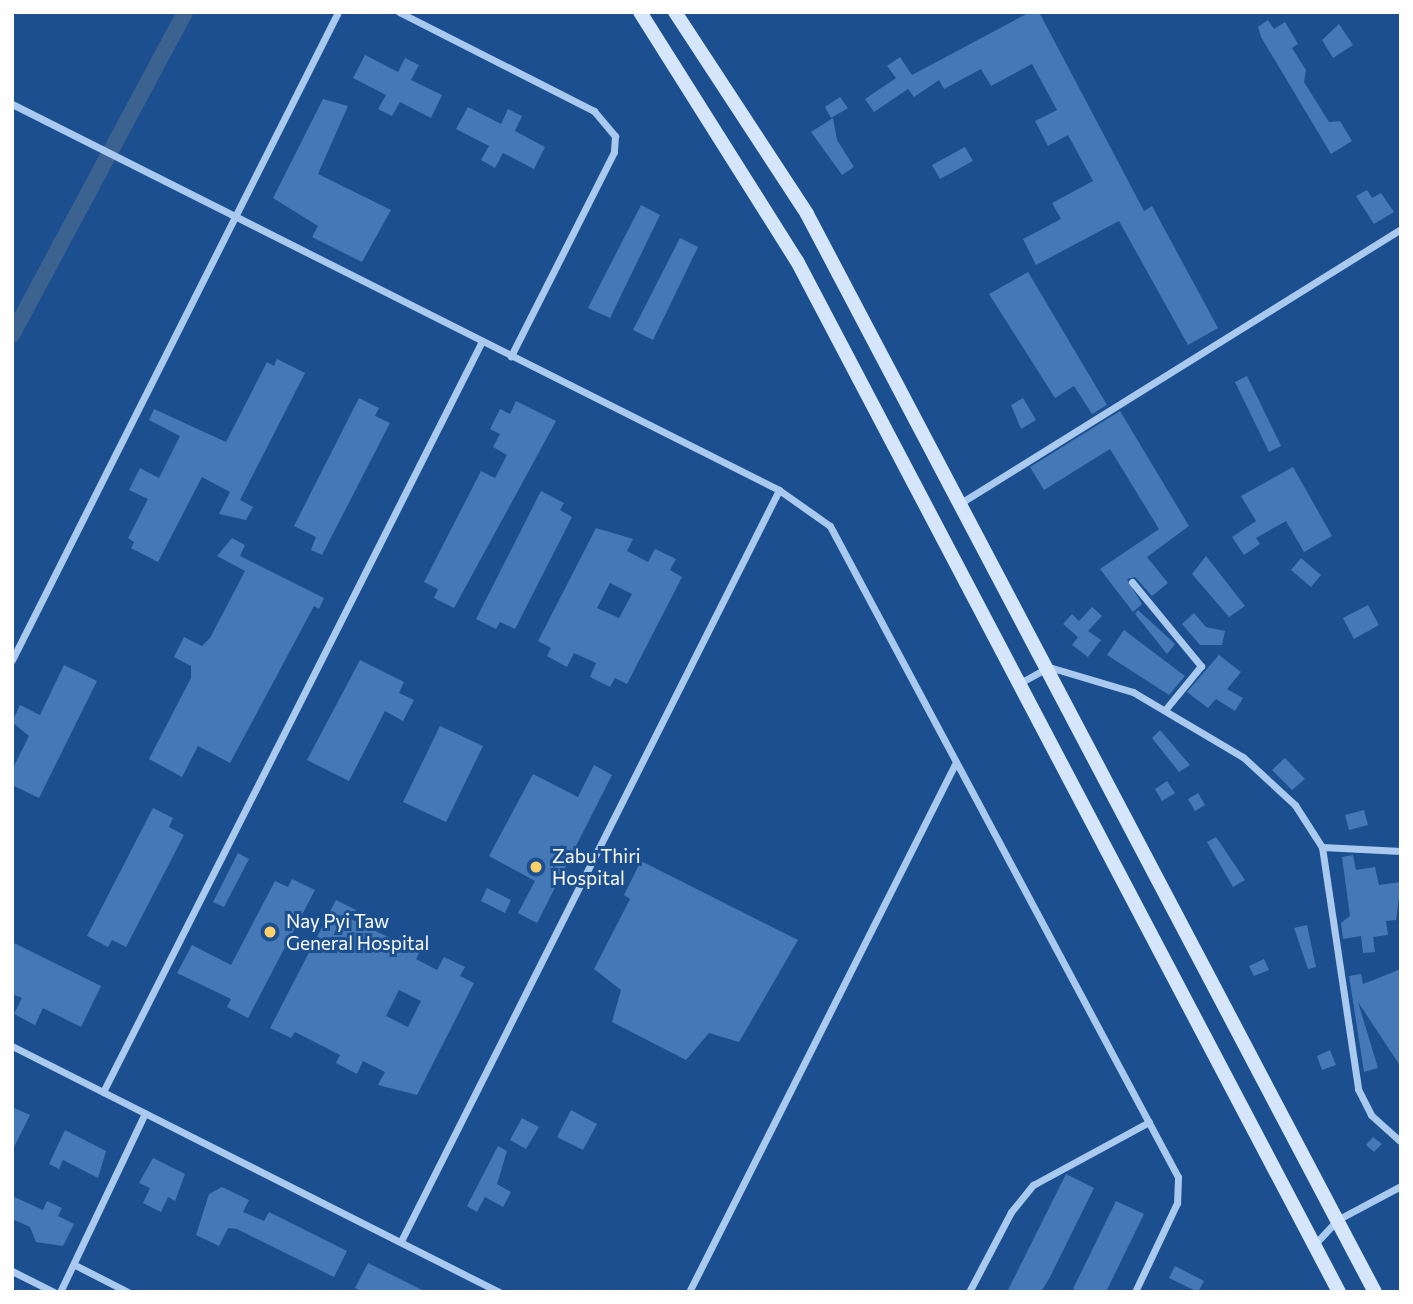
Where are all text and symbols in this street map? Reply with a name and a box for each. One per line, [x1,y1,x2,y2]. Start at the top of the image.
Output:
place label: Zabu Thiri Hospital [552,845,641,889]
marker: Zabu Thiri Hospital [526,857,546,877]
place label: Nay Pyi Taw General Hospital [286,910,429,954]
marker: Nay Pyi Taw General Hospital [260,922,280,942]

